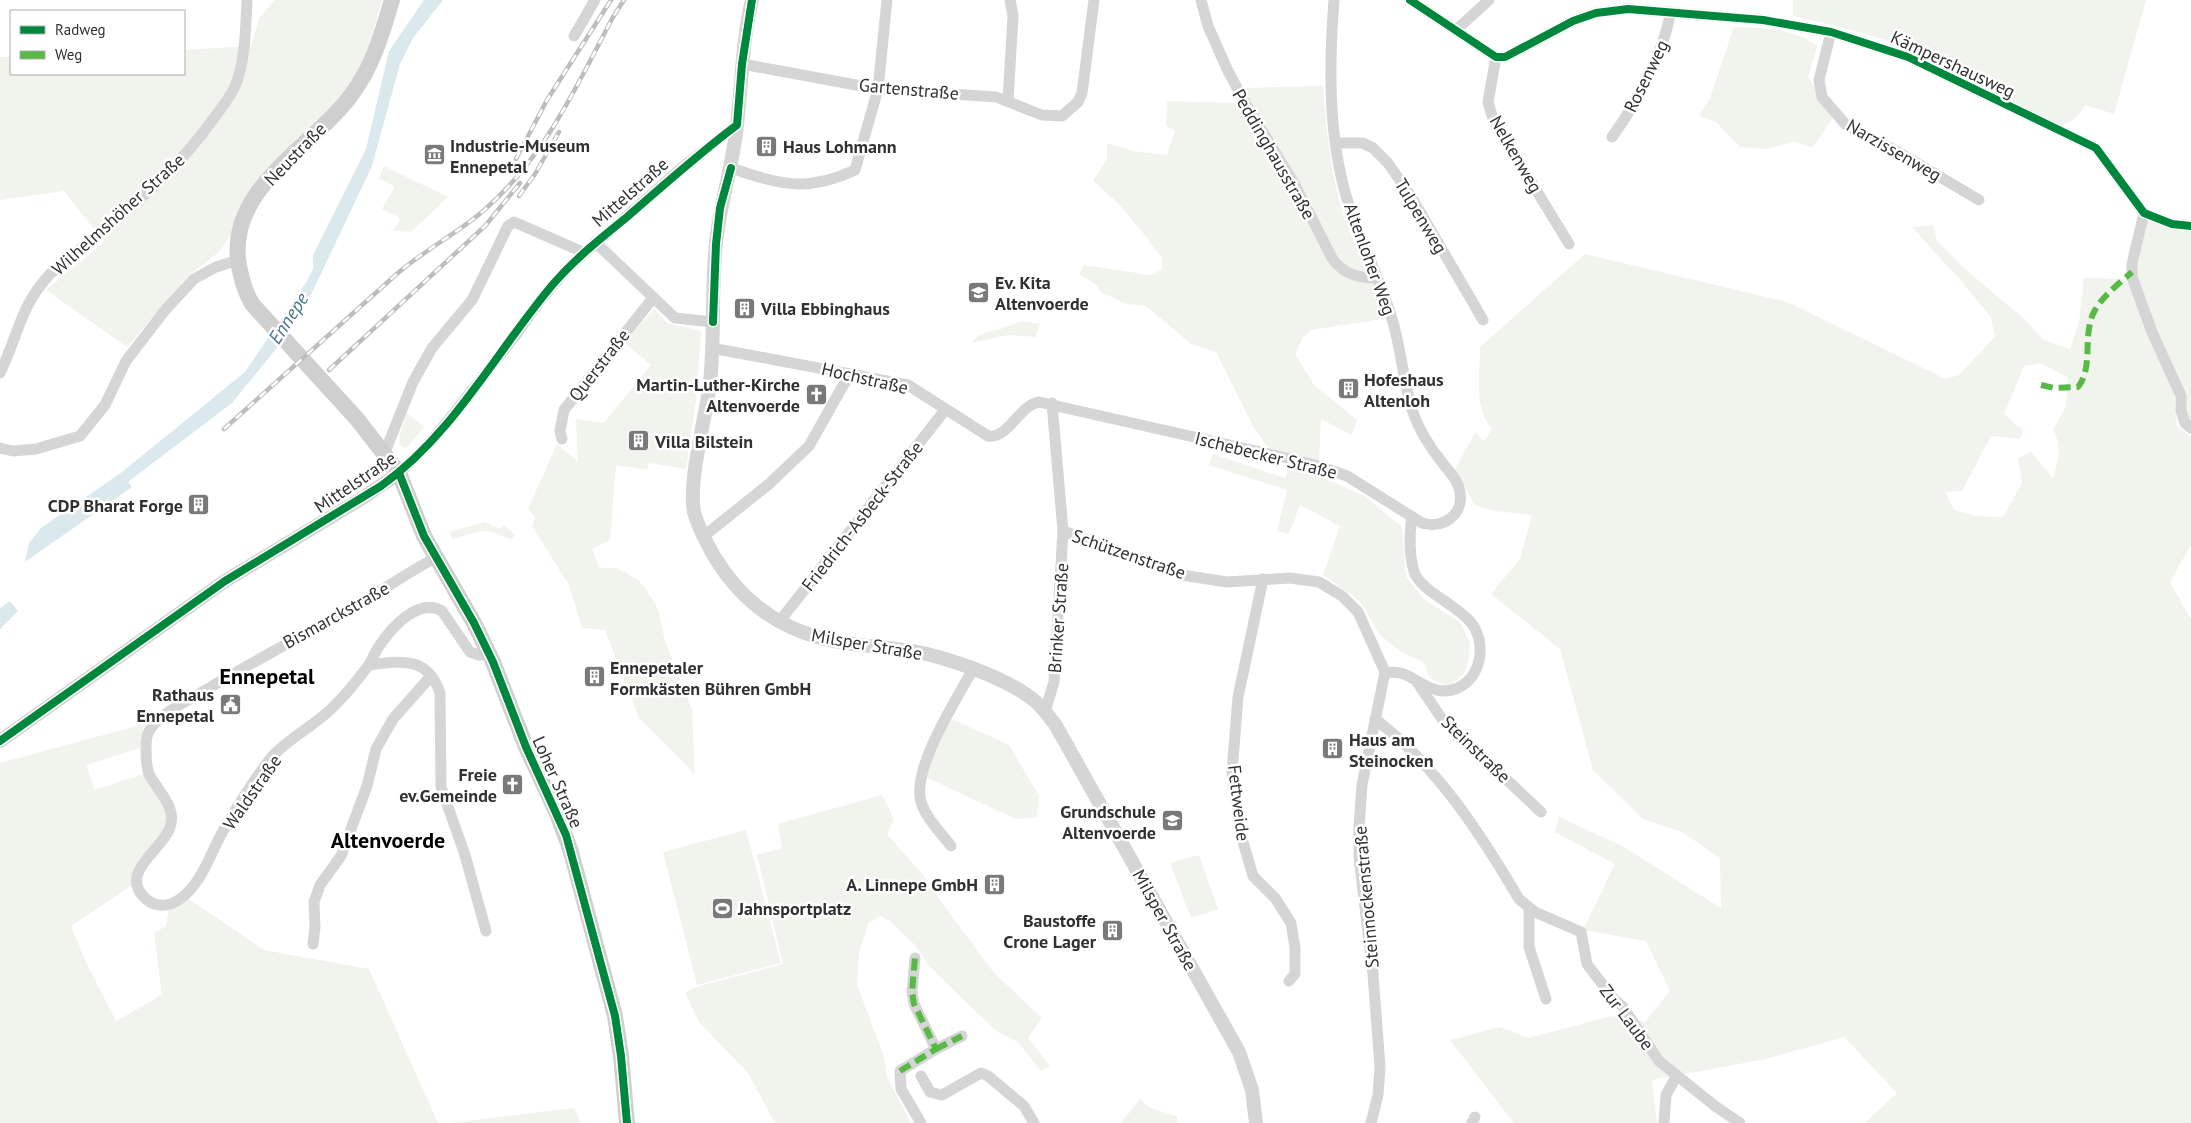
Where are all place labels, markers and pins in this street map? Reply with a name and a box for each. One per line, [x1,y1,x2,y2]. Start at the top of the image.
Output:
place label: Industrie-Museum Ennepetal [450,134,590,178]
building icon: Haus Lohmann [755,134,779,158]
place label: Haus Lohmann [783,135,897,158]
museum icon: Industrie-Museum Ennepetal [422,143,446,167]
place label: Ev. Kita Altenvoerde [995,271,1089,315]
school or university icon: Ev. Kita Altenvoerde [967,280,991,304]
building icon: Villa Ebbinghaus [733,296,757,320]
place label: Villa Ebbinghaus [760,297,890,320]
place label: Hofeshaus Altenloh [1364,368,1444,412]
place label: Martin-Luther-Kirche Altenvoerde [636,373,800,417]
building icon: Hofeshaus Altenloh [1336,377,1360,401]
church icon: Martin-Luther-Kirche Altenvoerde [804,382,828,406]
building icon: Villa Bilstein [627,429,651,453]
place label: Villa Bilstein [654,430,753,453]
building icon: CDP Bharat Forge [187,493,211,517]
place label: CDP Bharat Forge [48,494,183,517]
place label: Ennepetaler Formkästen Bühren GmbH [610,656,811,700]
building icon: Ennepetaler Formkästen Bühren GmbH [582,665,606,689]
place label: Rathaus Ennepetal [136,683,215,727]
public building icon: Rathaus Ennepetal [218,692,242,716]
place label: Haus am Steinocken [1349,728,1434,772]
building icon: Haus am Steinocken [1321,737,1345,761]
place label: Freie ev.Gemeinde [399,763,497,807]
church icon: Freie ev.Gemeinde [501,772,525,796]
place label: Grundschule Altenvoerde [1060,800,1156,844]
school or university icon: Grundschule Altenvoerde [1160,809,1184,833]
building icon: A. Linnepe GmbH [982,872,1006,896]
place label: A. Linnepe GmbH [846,873,978,896]
sports icon: Jahnsportplatz [710,896,734,920]
place label: Jahnsportplatz [737,897,851,920]
place label: Baustoffe Crone Lager [1003,909,1097,953]
building icon: Baustoffe Crone Lager [1100,918,1124,942]

